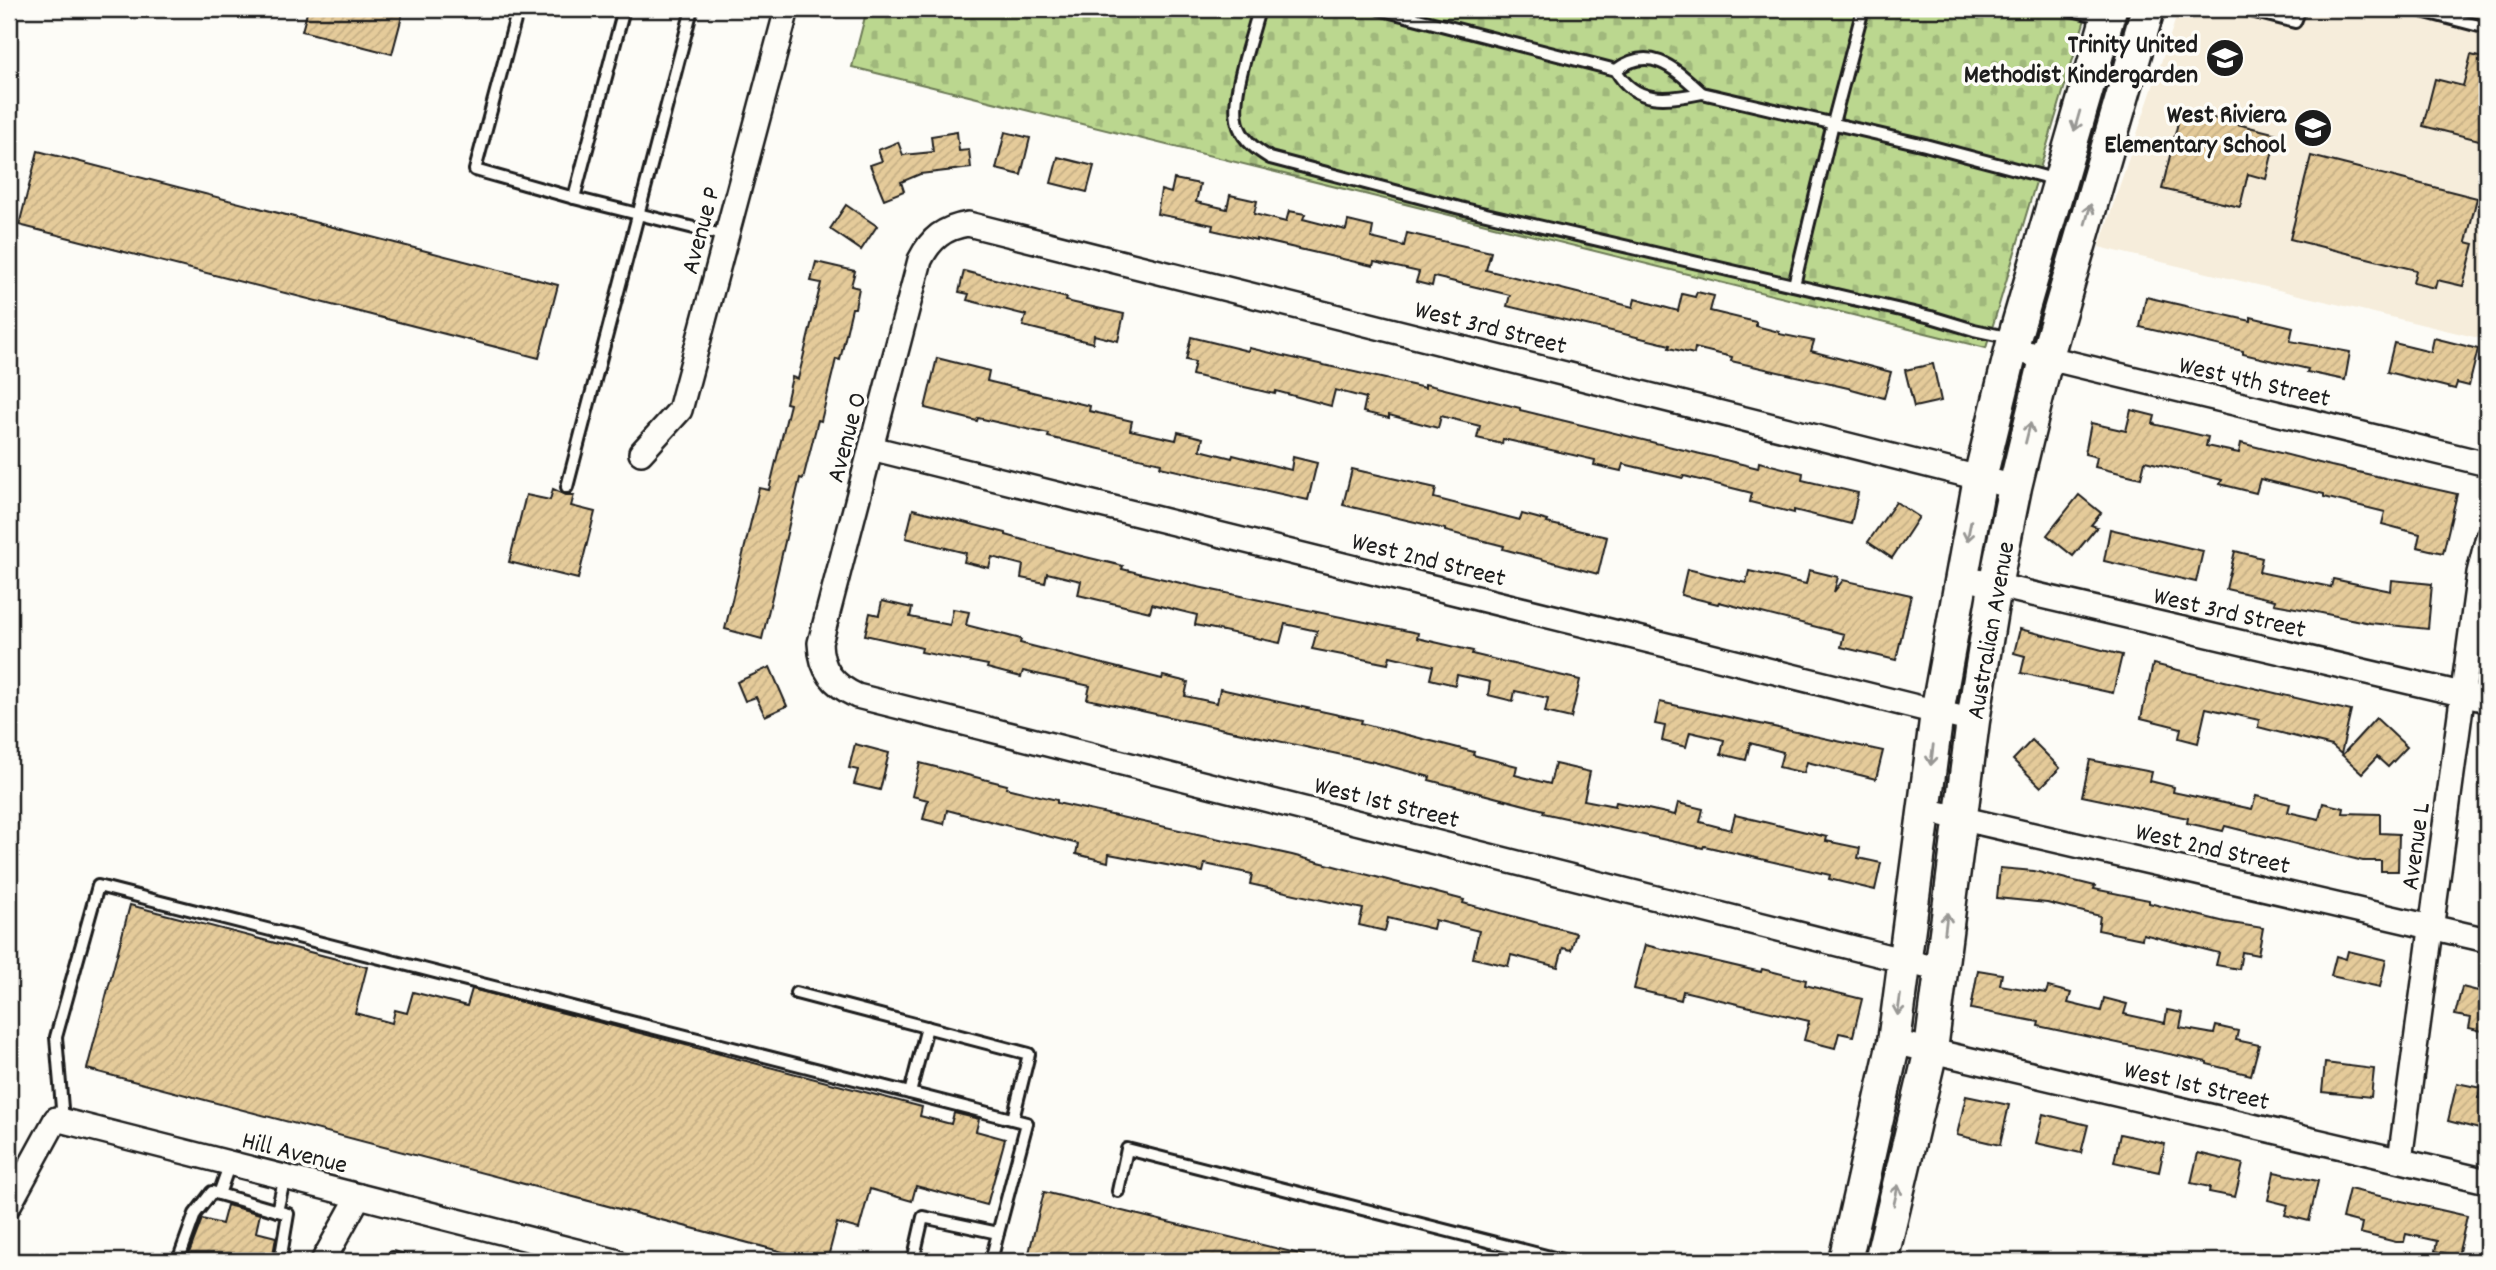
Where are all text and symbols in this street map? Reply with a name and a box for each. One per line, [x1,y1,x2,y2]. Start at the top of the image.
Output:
place label: Trinity United Methodist Kindergarden [1964,28,2198,95]
school or university icon: Trinity United Methodist Kindergarden [2204,37,2246,79]
place label: West Riviera Elementary School [2104,98,2287,165]
school or university icon: West Riviera Elementary School [2292,107,2334,149]
one-way arrow [2070,110,2083,132]
street label: Avenue P [673,183,732,279]
one-way arrow [2082,203,2095,226]
street label: West 3rd Street [1410,293,1570,366]
street label: West 4th Street [2175,348,2334,419]
street label: Avenue O [819,389,878,487]
one-way arrow [2022,423,2035,445]
one-way arrow [1962,519,1976,542]
street label: West 2nd Street [1347,524,1509,599]
street label: Australian Avenue [1959,539,2026,722]
street label: West 3rd Street [2149,579,2309,650]
one-way arrow [1926,743,1939,766]
street label: West 1st Street [1310,769,1463,840]
street label: Avenue L [2393,800,2442,893]
street label: West 2nd Street [2131,815,2294,886]
one-way arrow [1940,913,1953,935]
one-way arrow [1892,993,1905,1016]
street label: West 1st Street [2120,1053,2273,1122]
street label: Hill Avenue [238,1123,351,1185]
one-way arrow [1890,1184,1903,1207]

